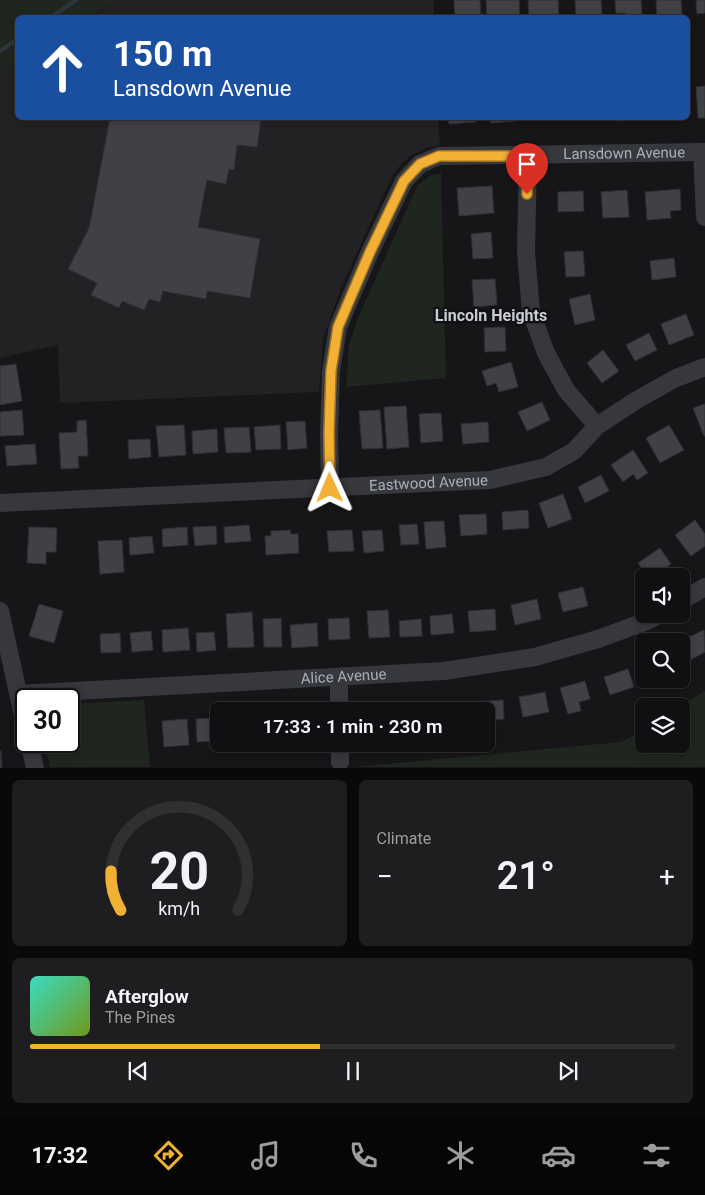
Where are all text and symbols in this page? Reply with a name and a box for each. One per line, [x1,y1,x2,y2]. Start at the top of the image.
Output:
text: 150 m [113,34,212,75]
icon: ahead [30,35,95,100]
text: Lansdown Avenue [113,76,291,101]
pin [506,143,548,194]
street label: Lansdown Avenue [563,143,685,163]
icon: arrive [513,150,541,178]
district label: Lincoln Heights [435,306,547,325]
position arrow [303,461,355,513]
street label: Eastwood Avenue [369,471,488,495]
map controls [635,568,690,753]
button: sound [635,568,690,623]
button: search [635,633,690,688]
street label: Alice Avenue [300,665,387,688]
speed limit sign: 30 [15,688,80,753]
button: layers [635,698,690,753]
text: 17:33 · 1 min · 230 m [262,715,443,738]
text: Climate [377,829,431,848]
text: 20 [149,841,209,902]
text: 21° [497,854,555,898]
text: − [377,860,393,893]
text: + [659,860,675,893]
text: km/h [158,898,200,919]
text: Afterglow [105,985,189,1008]
text: The Pines [105,1008,175,1027]
icon: previous [124,1057,152,1085]
icon: pause [339,1057,367,1085]
icon: next [554,1057,582,1085]
icon: directions [151,1138,186,1173]
icon: music [248,1138,283,1173]
icon: phone [346,1138,381,1173]
icon: climate [443,1138,478,1173]
icon: car [541,1138,576,1173]
icon: filters [639,1138,674,1173]
text: 17:32 [31,1143,88,1168]

